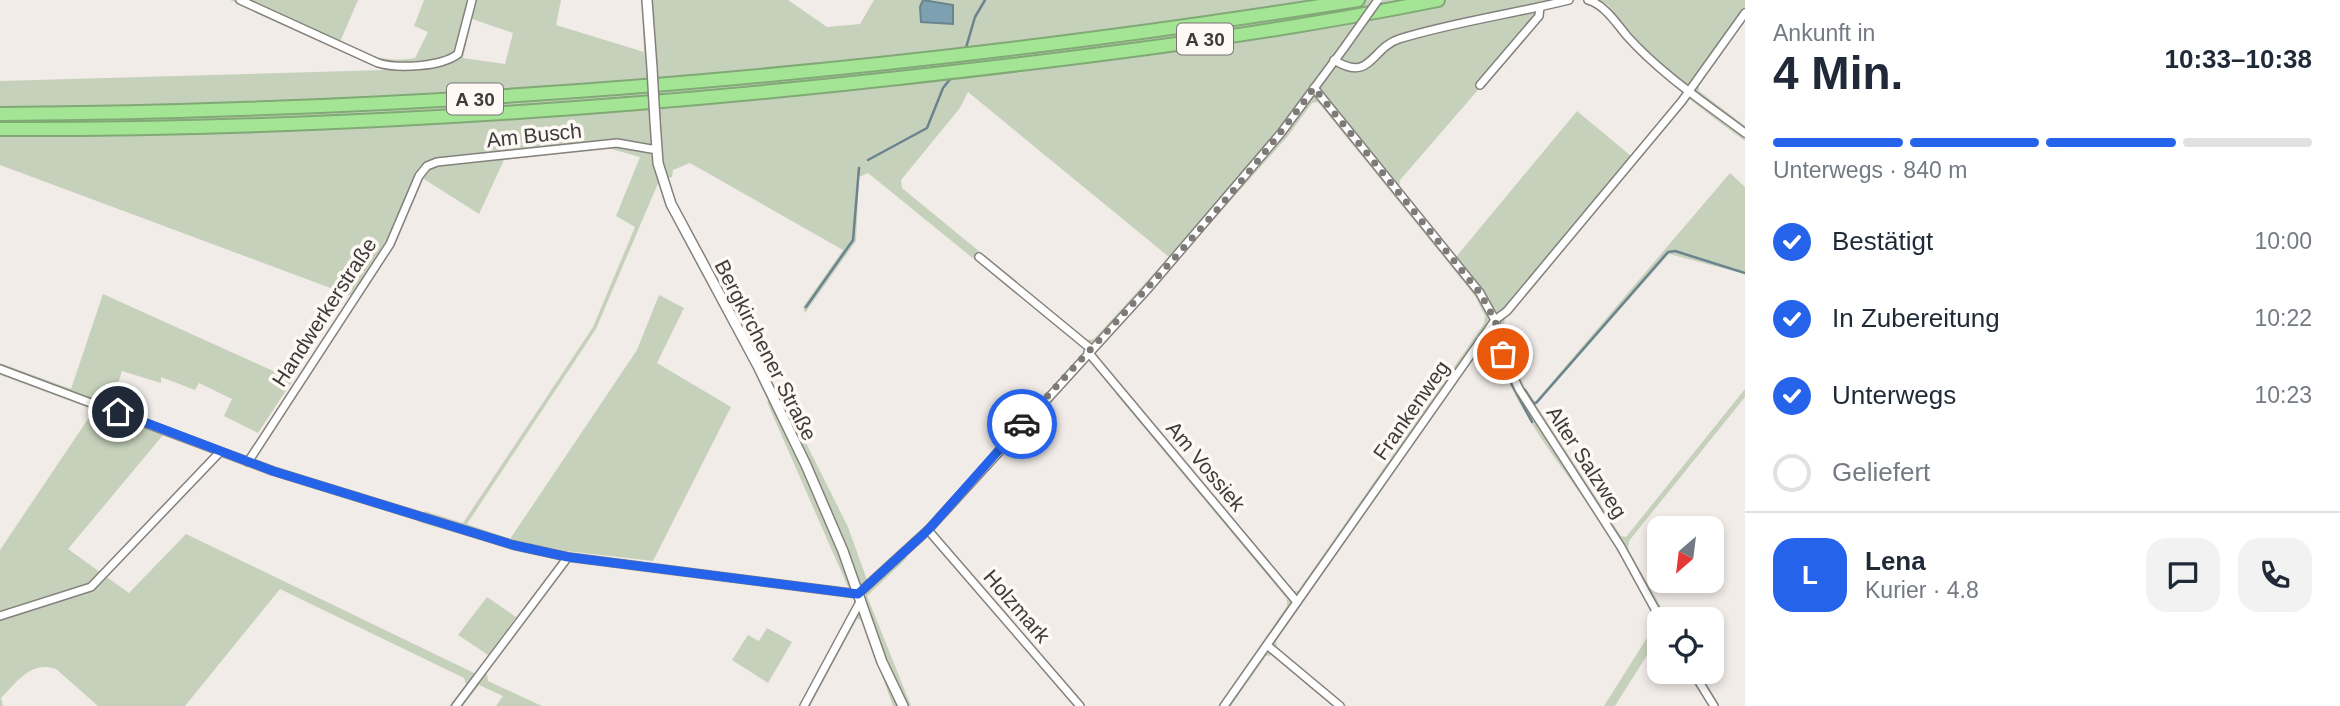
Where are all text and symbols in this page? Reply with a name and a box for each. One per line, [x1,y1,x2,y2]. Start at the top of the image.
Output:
text: Ankunft in [1773,20,1875,46]
road number: A 30 [1177,23,1233,54]
text: 10:33–10:38 [2165,44,2312,74]
text: 4 Min. [1773,47,1903,99]
road number: A 30 [447,83,503,114]
street label: Am Busch [485,119,583,151]
text: Unterwegs · 840 m [1773,157,1967,183]
icon: check [1773,223,1811,261]
text: Bestätigt [1832,226,1933,256]
text: 10:00 [2254,228,2312,254]
street label: Handwerkerstraße [267,233,381,391]
street label: Bergkirchener Straße [710,256,822,444]
icon: check [1773,300,1811,338]
text: In Zubereitung [1832,303,2000,333]
text: 10:22 [2254,305,2312,331]
pin [1473,324,1533,384]
icon: bag [1484,335,1522,373]
street label: Frankenweg [1368,356,1454,464]
icon: check [1773,377,1811,415]
text: Unterwegs [1832,380,1956,410]
pin [88,382,148,442]
text: 10:23 [2254,382,2312,408]
courier [987,389,1057,459]
icon: home [99,393,137,431]
street label: Alter Salzweg [1542,402,1632,522]
icon: car [1003,405,1041,443]
street label: Am Vossiek [1162,417,1250,516]
text: Geliefert [1832,457,1930,487]
north arrow [1647,516,1724,593]
map controls [1647,516,1724,684]
button: chat [2146,538,2220,612]
button: phone [2238,538,2312,612]
text: Lena [1865,546,1926,576]
text: L [1802,560,1818,590]
street label: Holzmark [979,565,1055,647]
text: Kurier · 4.8 [1865,577,1979,603]
button: locate [1647,607,1724,684]

